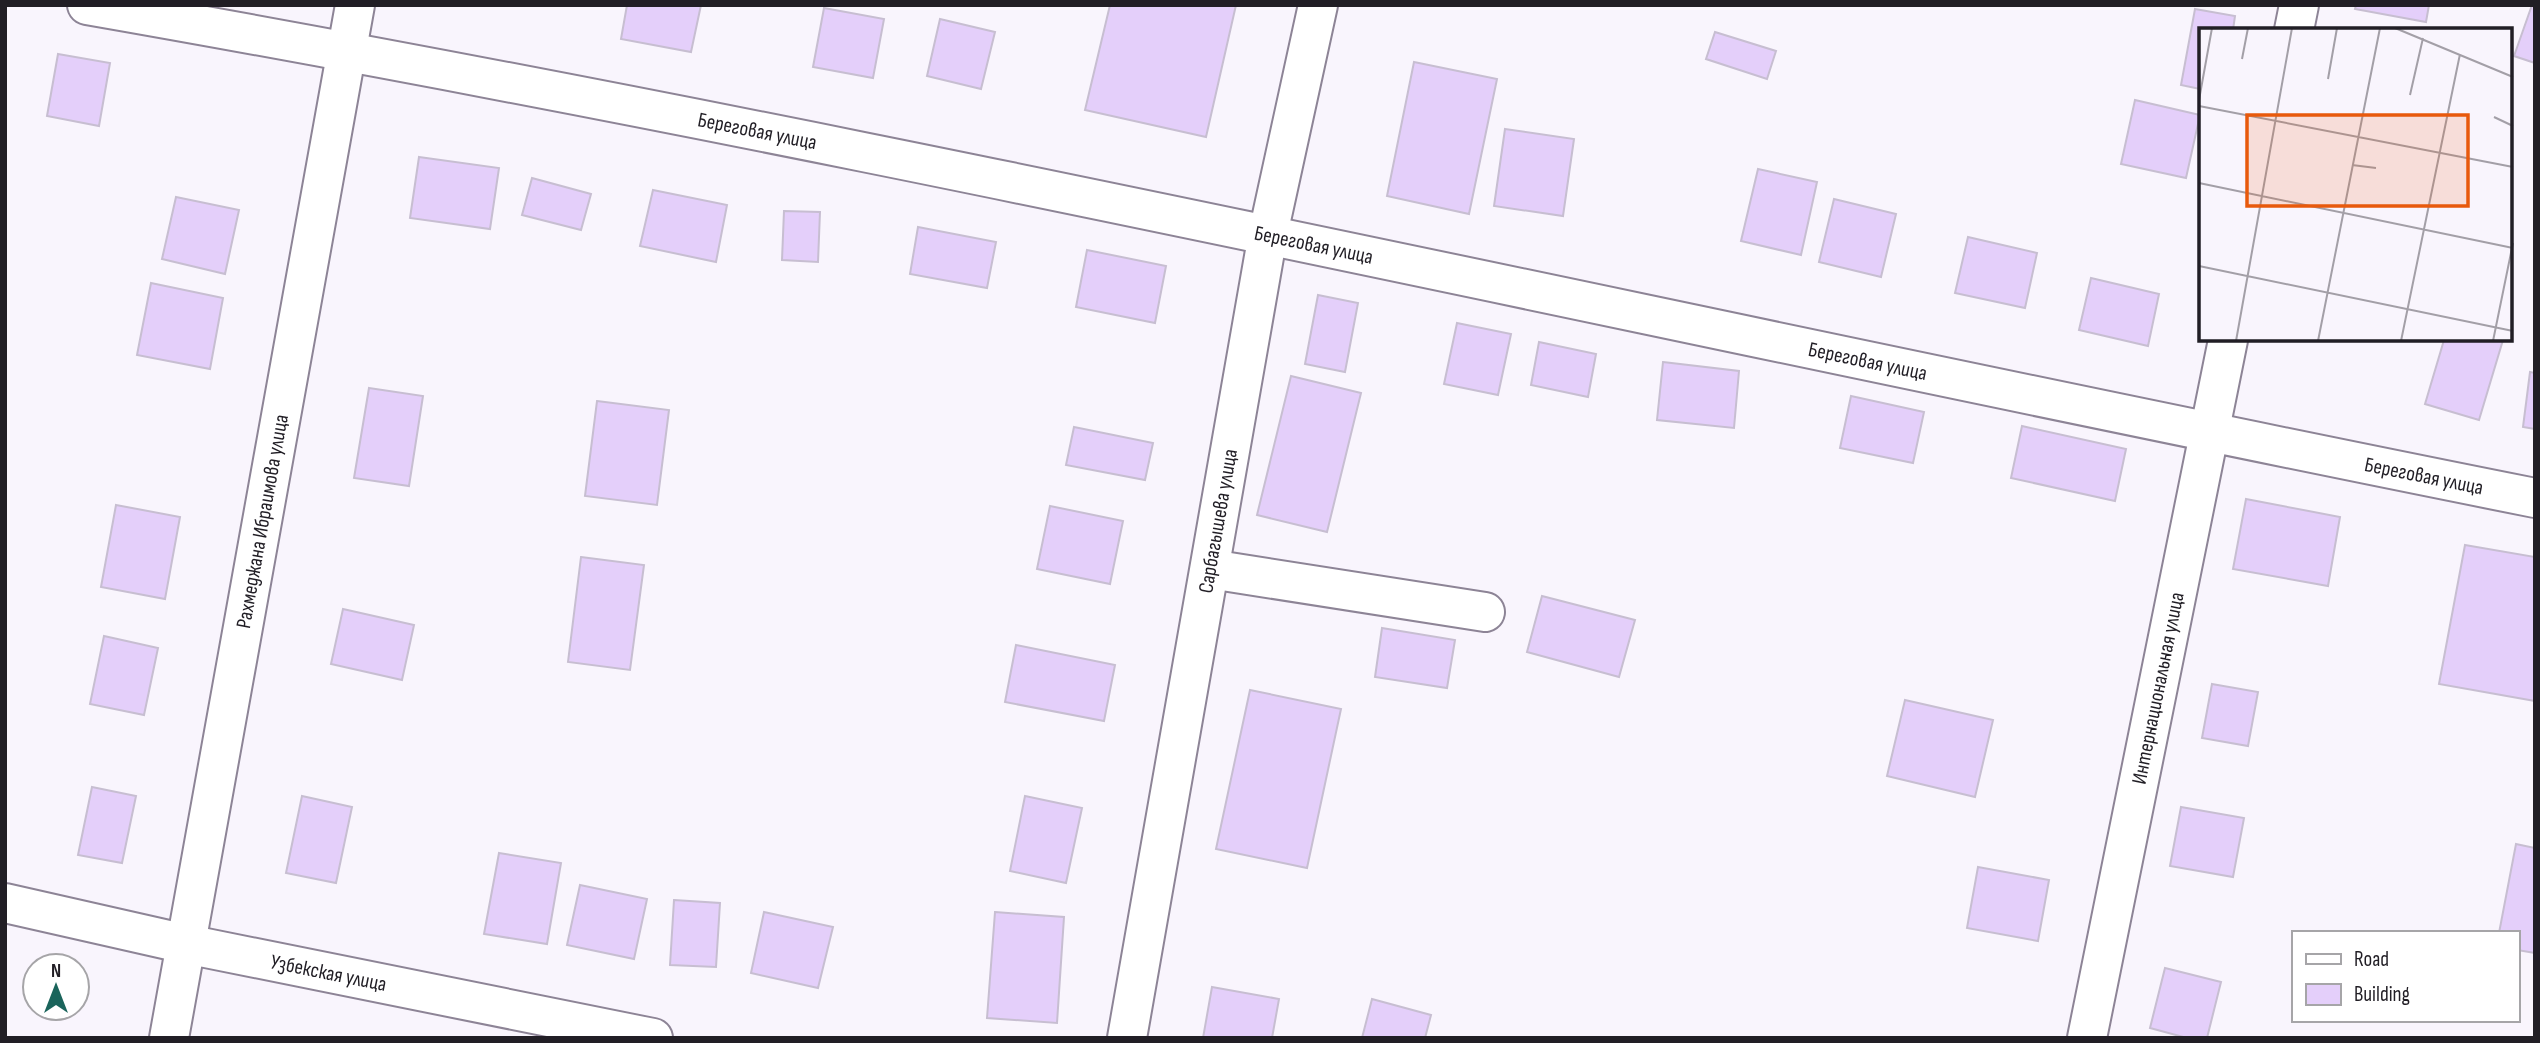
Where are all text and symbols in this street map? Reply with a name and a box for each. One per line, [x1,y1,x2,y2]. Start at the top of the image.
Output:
inset map [2199,28,2512,341]
street label: Береговая улица [696,107,819,155]
street label: Береговая улица [1252,220,1375,269]
street label: Береговая улица [1806,336,1929,386]
street label: Рахмеджана Ибраимова улица [231,412,294,630]
street label: Сарбагышева улица [1193,447,1243,595]
street label: Береговая улица [2362,452,2486,500]
street label: Интернациональная улица [2126,590,2189,786]
legend [2292,931,2519,1022]
text: Road [2354,947,2389,972]
street label: Узбекская улица [268,949,389,997]
north arrow [21,952,91,1022]
text: N [51,960,61,983]
text: Building [2354,982,2410,1007]

